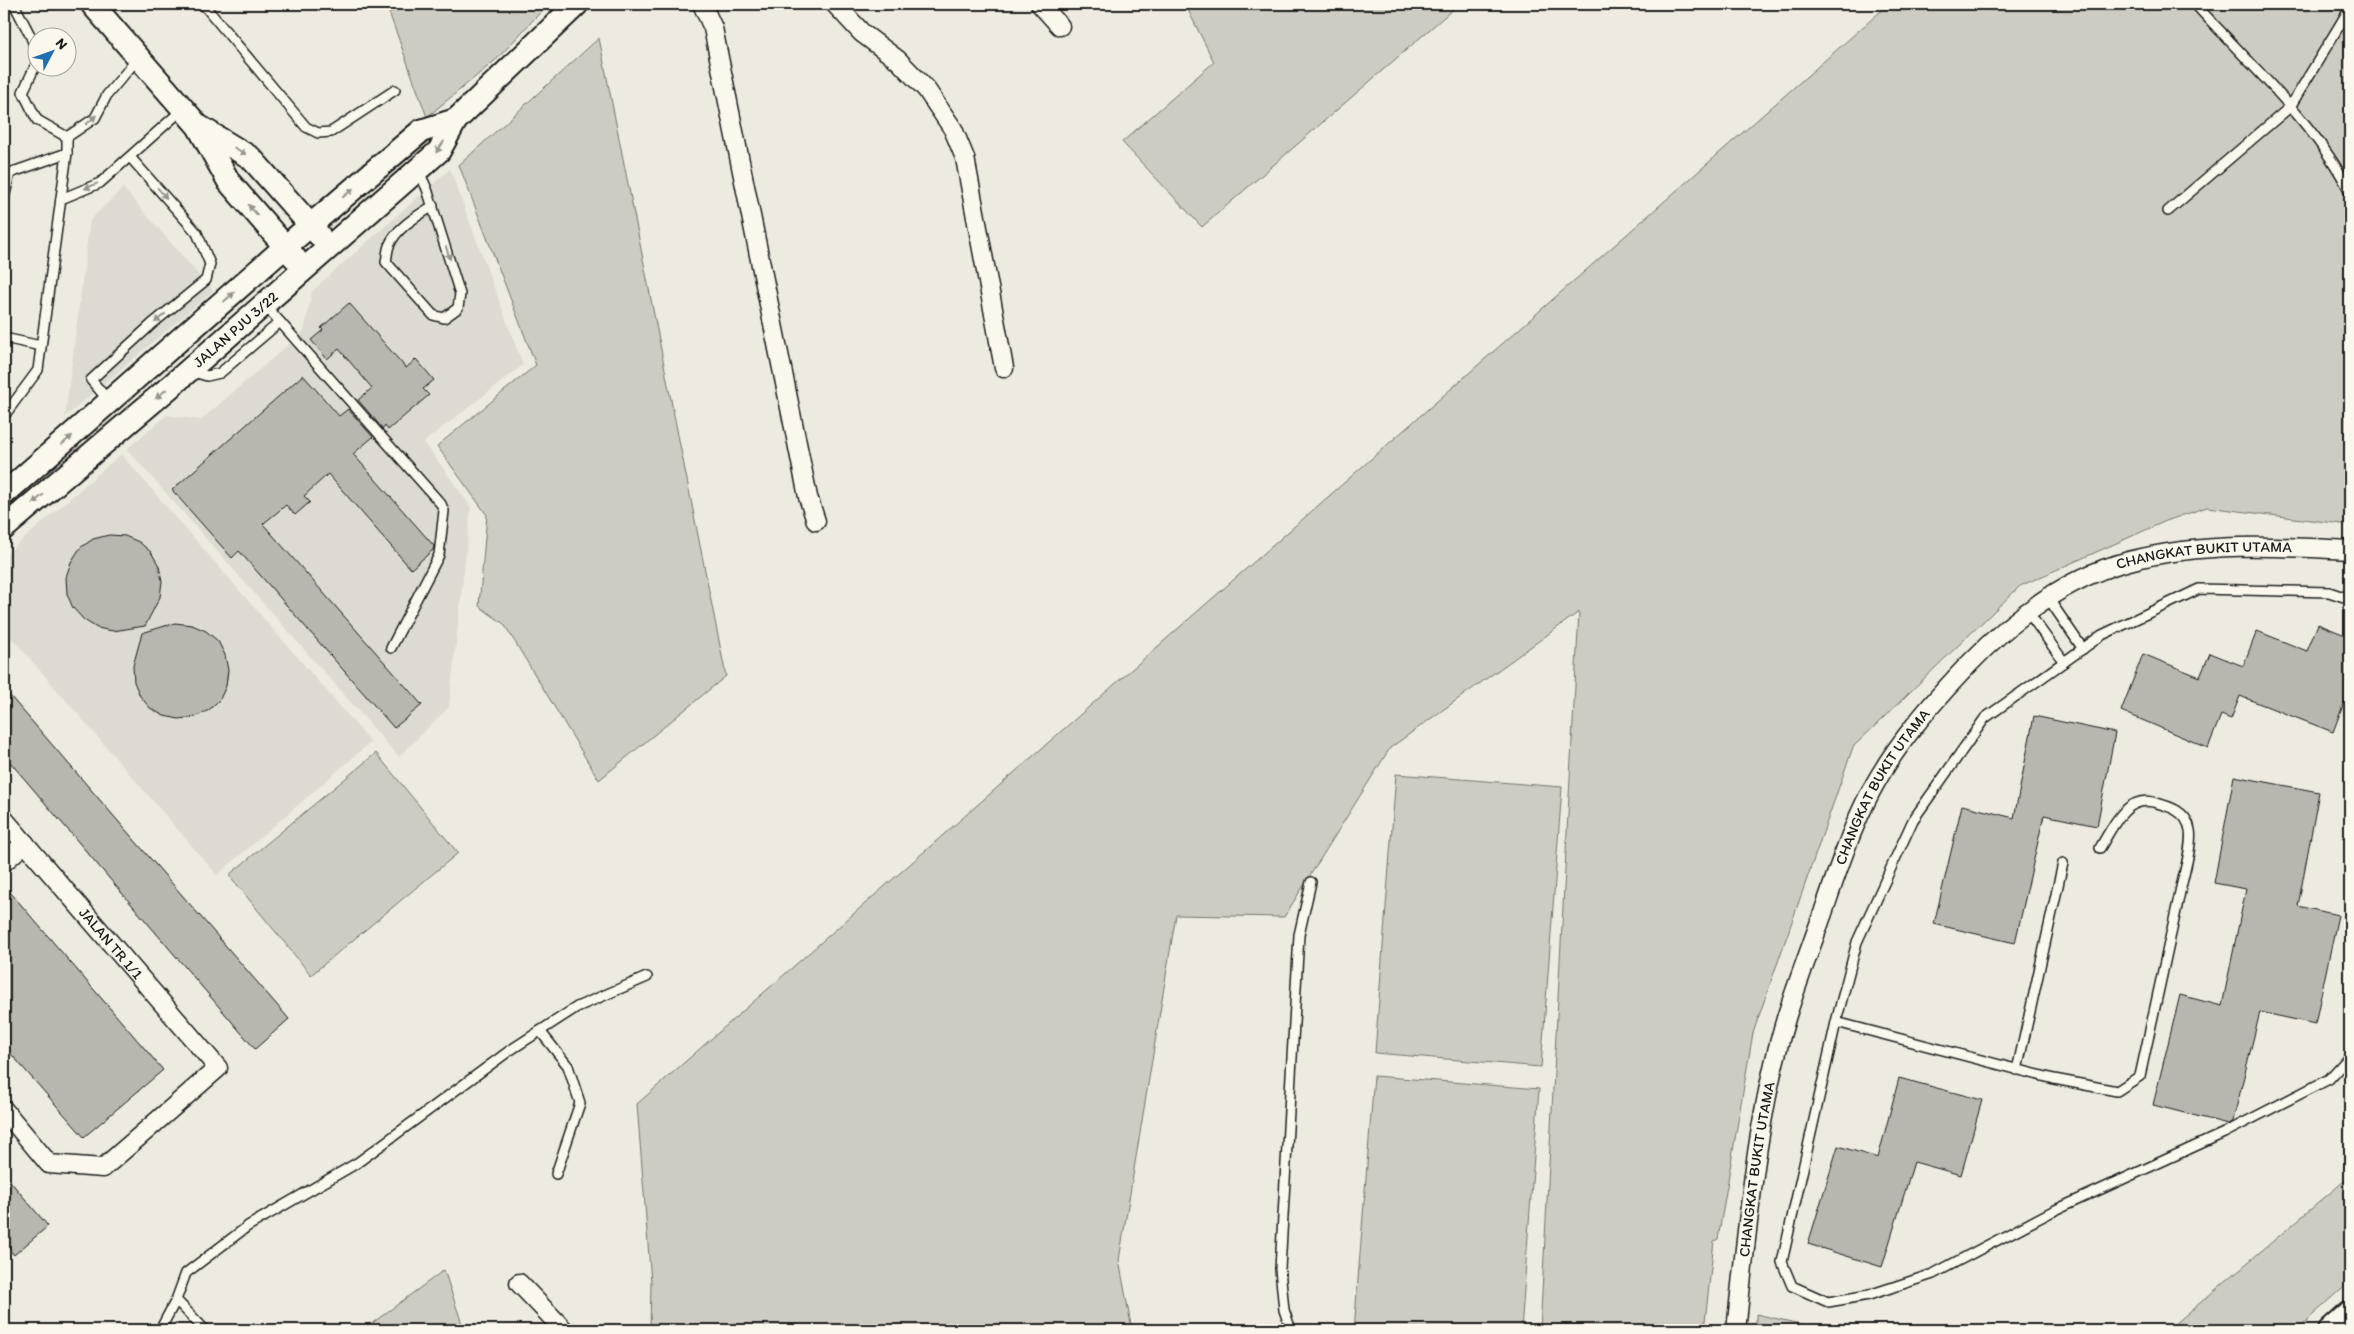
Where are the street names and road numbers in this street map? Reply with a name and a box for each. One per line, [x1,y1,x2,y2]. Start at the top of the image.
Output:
street label: JALAN PJU 3/22 [190,287,282,371]
street label: CHANGKAT BUKIT UTAMA [2114,538,2293,573]
street label: CHANGKAT BUKIT UTAMA [1831,705,1934,867]
street label: JALAN TR 1/1 [75,904,147,983]
street label: CHANGKAT BUKIT UTAMA [1735,1080,1779,1258]

